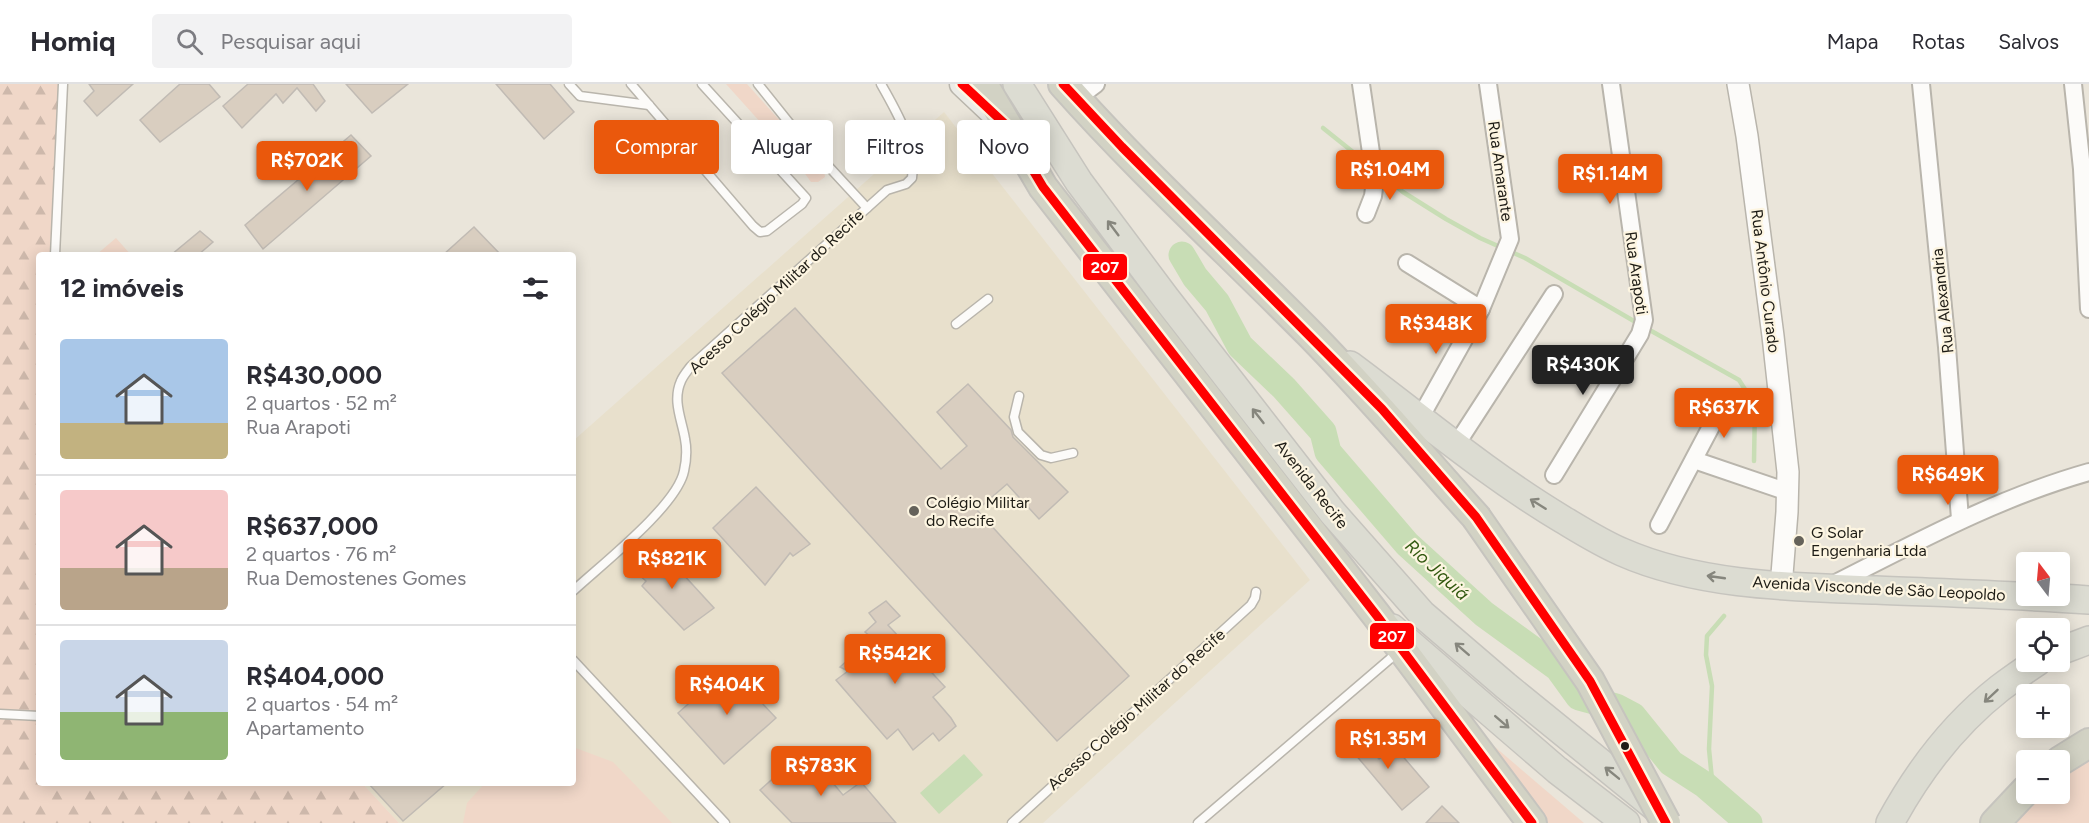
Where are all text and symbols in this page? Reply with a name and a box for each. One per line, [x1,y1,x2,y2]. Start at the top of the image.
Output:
search box [152,14,572,68]
text: Homiq [30,24,116,58]
icon: search [173,25,206,58]
text: Pesquisar aqui [221,28,361,55]
text: Mapa [1827,29,1878,54]
text: Rotas [1911,29,1965,54]
text: Salvos [1998,29,2059,54]
chip: Comprar [594,120,719,174]
chip: Alugar [731,120,833,174]
chip: Filtros [845,120,945,174]
chip: Novo [957,120,1050,174]
street label: Rua Amarante [1484,120,1517,223]
pin: R$702K [258,141,356,192]
text: R$702K [271,148,343,172]
pin: R$1.04M [1335,150,1445,201]
pin: R$1.14M [1555,154,1665,205]
text: R$1.04M [1350,157,1430,181]
text: R$1.14M [1572,161,1648,185]
street label: Acesso Colégio Militar do Recife [685,205,868,377]
street label: Rua Antônio Curado [1747,208,1784,354]
one-way arrow [1107,220,1120,236]
street label: Rua Arapoti [1621,230,1652,316]
street label: Rua Alexandria [1928,248,1957,354]
line badge: 207 [1082,253,1128,281]
text: 207 [1091,258,1119,277]
text: 12 imóveis [60,272,184,304]
icon: filters [519,272,552,305]
pin: R$348K [1387,304,1485,355]
text: R$348K [1399,311,1473,335]
pin: R$430K [1534,345,1632,396]
text: R$430K [1546,352,1620,376]
text: R$430,000 [246,359,382,391]
icon: home [108,363,180,435]
pin: R$637K [1675,388,1773,439]
text: 2 quartos · 52 m² [246,391,397,415]
text: R$637K [1688,395,1760,419]
one-way arrow [1252,408,1265,424]
text: Rua Arapoti [246,415,351,439]
street label: Avenida Recife [1271,436,1352,533]
pin: R$649K [1899,455,1997,506]
text: R$649K [1911,462,1985,486]
place label: Colégio Militar do Recife [926,493,1030,530]
one-way arrow [1530,498,1547,510]
marker: Colégio Militar do Recife [907,504,921,518]
text: R$637,000 [246,510,378,542]
icon: home [108,514,180,586]
place label: G Solar Engenharia Ltda [1811,523,1927,560]
marker: G Solar Engenharia Ltda [1792,534,1806,548]
water label: Rio Jiquiá [1401,535,1474,605]
pin: R$821K [623,539,721,590]
text: 2 quartos · 76 m² [246,542,396,566]
text: R$821K [637,546,707,570]
north arrow [2016,552,2070,606]
map controls [2016,552,2070,804]
text: Rua Demostenes Gomes [246,566,466,590]
one-way arrow [1707,572,1727,583]
street label: Avenida Visconde de São Leopoldo [1752,572,2006,605]
button: locate [2016,618,2070,672]
line badge: 207 [1369,622,1415,650]
street label: Acesso Colégio Militar do Recife [1044,625,1229,794]
text: 207 [1378,627,1406,646]
pin: R$542K [846,634,944,685]
text: R$542K [858,641,932,665]
one-way arrow [1454,642,1470,655]
text: R$404,000 [246,660,384,692]
icon: home [108,664,180,736]
pin: R$404K [678,665,776,716]
text: R$404K [689,672,765,696]
button: + [2016,684,2070,738]
one-way arrow [1983,689,1998,704]
text: 2 quartos · 54 m² [246,692,398,716]
one-way arrow [1494,715,1509,729]
text: Apartamento [246,716,364,740]
pin: R$1.35M [1333,719,1443,770]
text: R$1.35M [1349,726,1427,750]
unlabelled marker [1619,740,1631,752]
pin: R$783K [772,746,870,797]
button: − [2016,750,2070,804]
text: R$783K [785,753,857,777]
one-way arrow [1605,767,1621,780]

